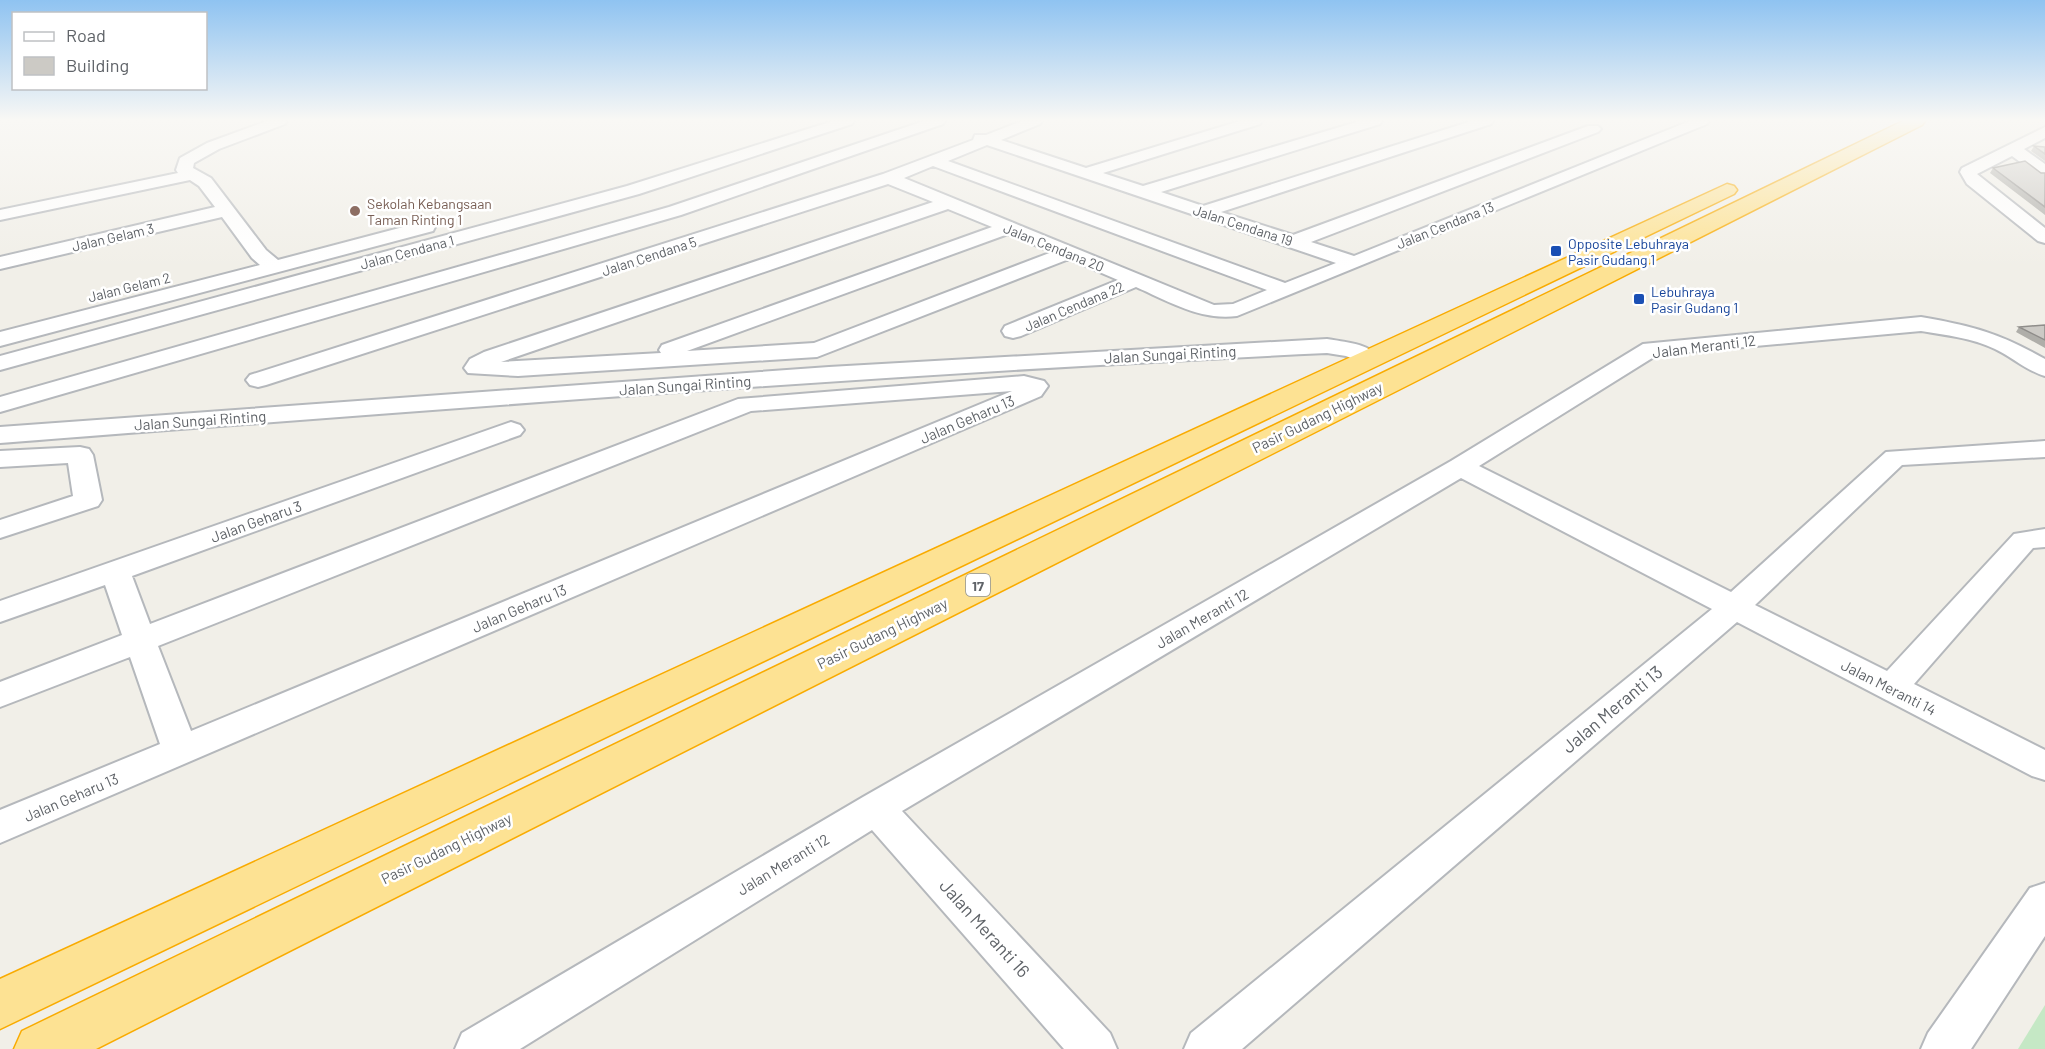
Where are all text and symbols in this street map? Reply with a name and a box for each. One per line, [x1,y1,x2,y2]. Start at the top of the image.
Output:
legend [12,12,207,90]
text: Road [66,24,106,46]
text: Building [66,54,129,76]
place label: Sekolah Kebangsaan Taman Rinting 1 [367,195,492,228]
street label: Jalan Cendana 13 [1394,198,1496,252]
street label: Jalan Cendana 19 [1191,201,1295,249]
marker: Sekolah Kebangsaan Taman Rinting 1 [348,204,362,218]
street label: Jalan Gelam 3 [70,219,156,255]
street label: Jalan Cendana 20 [1001,219,1107,275]
street label: Jalan Cendana 1 [358,231,456,273]
street label: Jalan Cendana 5 [599,233,699,279]
place label: Opposite Lebuhraya Pasir Gudang 1 [1568,235,1689,268]
marker: Opposite Lebuhraya Pasir Gudang 1 [1549,244,1563,258]
street label: Jalan Gelam 2 [86,269,172,305]
street label: Jalan Cendana 22 [1022,277,1126,335]
place label: Lebuhraya Pasir Gudang 1 [1651,283,1738,316]
marker: Lebuhraya Pasir Gudang 1 [1632,292,1646,306]
street label: Jalan Meranti 12 [1651,331,1757,361]
street label: Jalan Sungai Rinting [1103,342,1237,366]
street label: Jalan Sungai Rinting [618,371,752,399]
street label: Pasir Gudang Highway [1249,378,1385,456]
street label: Jalan Geharu 13 [917,391,1017,447]
street label: Jalan Sungai Rinting [133,406,267,434]
street label: Jalan Geharu 3 [208,496,304,546]
road number: 17 [966,574,990,596]
street label: Jalan Geharu 13 [469,580,569,636]
street label: Jalan Meranti 12 [1152,584,1252,652]
street label: Pasir Gudang Highway [814,594,950,672]
street label: Jalan Meranti 14 [1838,655,1940,719]
street label: Jalan Meranti 13 [1557,661,1667,757]
street label: Jalan Geharu 13 [21,769,121,825]
street label: Pasir Gudang Highway [378,809,514,887]
street label: Jalan Meranti 12 [734,830,832,898]
street label: Jalan Meranti 16 [935,874,1035,982]

